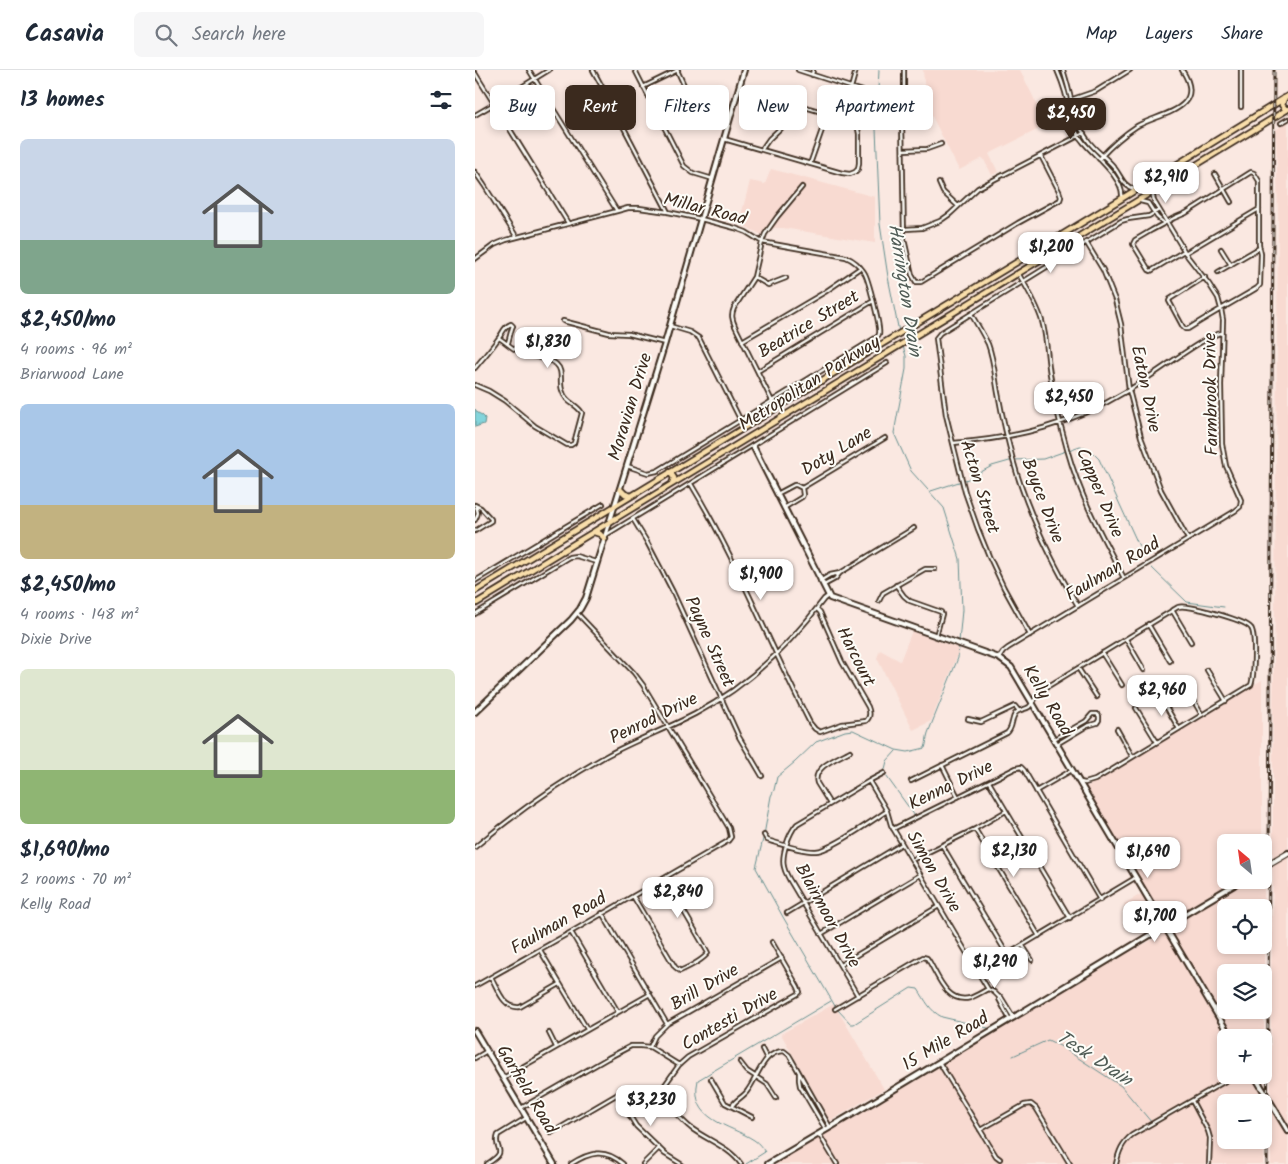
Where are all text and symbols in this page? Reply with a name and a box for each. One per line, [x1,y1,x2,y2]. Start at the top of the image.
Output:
search box [134,12,484,57]
text: Casavia [25,15,104,54]
text: Search here [192,20,286,50]
text: Map [1086,20,1117,49]
text: Layers [1145,20,1193,49]
text: Share [1221,20,1263,49]
icon: search [152,21,180,49]
text: 13 homes [20,84,105,117]
chip: Buy [490,85,555,130]
chip: Rent [565,85,636,130]
chip: Filters [646,85,729,130]
chip: New [739,85,807,130]
chip: Apartment [817,85,933,130]
icon: filters [427,86,455,114]
pin: $2,450 [1030,98,1112,140]
text: $2,450 [1047,101,1095,126]
pin: $2,910 [1125,162,1207,204]
text: $2,910 [1144,165,1188,190]
icon: home [193,171,283,261]
street label: Millar Road [660,186,751,235]
water label: Harrington Drain [879,222,930,360]
pin: $1,200 [1010,232,1092,274]
text: $1,200 [1029,235,1073,260]
street label: Beatrice Street [753,283,866,367]
text: $2,450/mo [20,304,116,337]
pin: $1,830 [507,326,589,369]
street label: Metropolitan Parkway [733,328,887,439]
text: $1,830 [526,330,570,355]
street label: Farmbrook Drive [1196,332,1228,456]
text: 4 rooms · 96 m² [20,337,132,362]
street label: Eaton Drive [1122,343,1168,435]
street label: Moravian Drive [601,349,661,465]
text: Briarwood Lane [20,362,124,387]
pin: $2,450 [1028,382,1110,424]
text: $2,450 [1045,385,1093,410]
street label: Doty Lane [796,419,878,485]
icon: home [193,436,283,526]
street label: Acton Street [951,437,1007,538]
street label: Capper Drive [1067,443,1131,543]
street label: Boyce Drive [1013,454,1071,548]
street label: Faulman Road [1060,530,1167,610]
pin: $1,900 [720,558,802,601]
text: $1,900 [739,562,783,587]
text: $2,450/mo [20,569,116,602]
street label: Payne Street [676,592,742,693]
text: 4 rooms · 148 m² [20,602,139,627]
street label: Harcourt [828,622,883,693]
text: Dixie Drive [20,627,92,652]
street label: Kelly Road [1014,660,1080,743]
pin: $2,960 [1121,674,1203,717]
text: $2,960 [1138,678,1186,703]
street label: Penrod Drive [605,685,703,753]
icon: home [193,701,283,791]
street label: Kenna Drive [904,753,998,819]
street label: Simon Drive [898,825,968,919]
text: $1,690/mo [20,834,110,867]
north arrow [1217,834,1273,889]
map controls [1217,834,1272,1149]
pin: $2,130 [973,836,1055,878]
pin: $1,690 [1107,836,1189,879]
text: $2,130 [992,839,1036,864]
text: $1,690 [1126,840,1170,865]
street label: Blairmoor Drive [786,858,868,974]
text: 2 rooms · 70 m² [20,867,131,892]
pin: $2,840 [637,876,719,919]
text: $2,840 [653,880,703,905]
street label: Faulman Road [506,884,613,963]
text: Kelly Road [20,892,91,917]
button: locate [1217,899,1272,954]
pin: $1,700 [1114,900,1196,943]
text: $1,700 [1134,904,1176,929]
pin: $1,290 [954,946,1036,989]
text: $1,290 [973,950,1017,975]
street label: Brill Drive [665,957,745,1019]
button: layers [1217,964,1272,1019]
street label: Contesti Drive [676,981,784,1059]
street label: 15 Mile Road [897,1004,996,1079]
water label: Tesk Drain [1050,1023,1140,1096]
button: + [1217,1029,1272,1084]
street label: Garfield Road [488,1040,565,1141]
pin: $3,230 [610,1084,692,1127]
text: $3,230 [627,1088,675,1113]
button: − [1217,1094,1272,1149]

